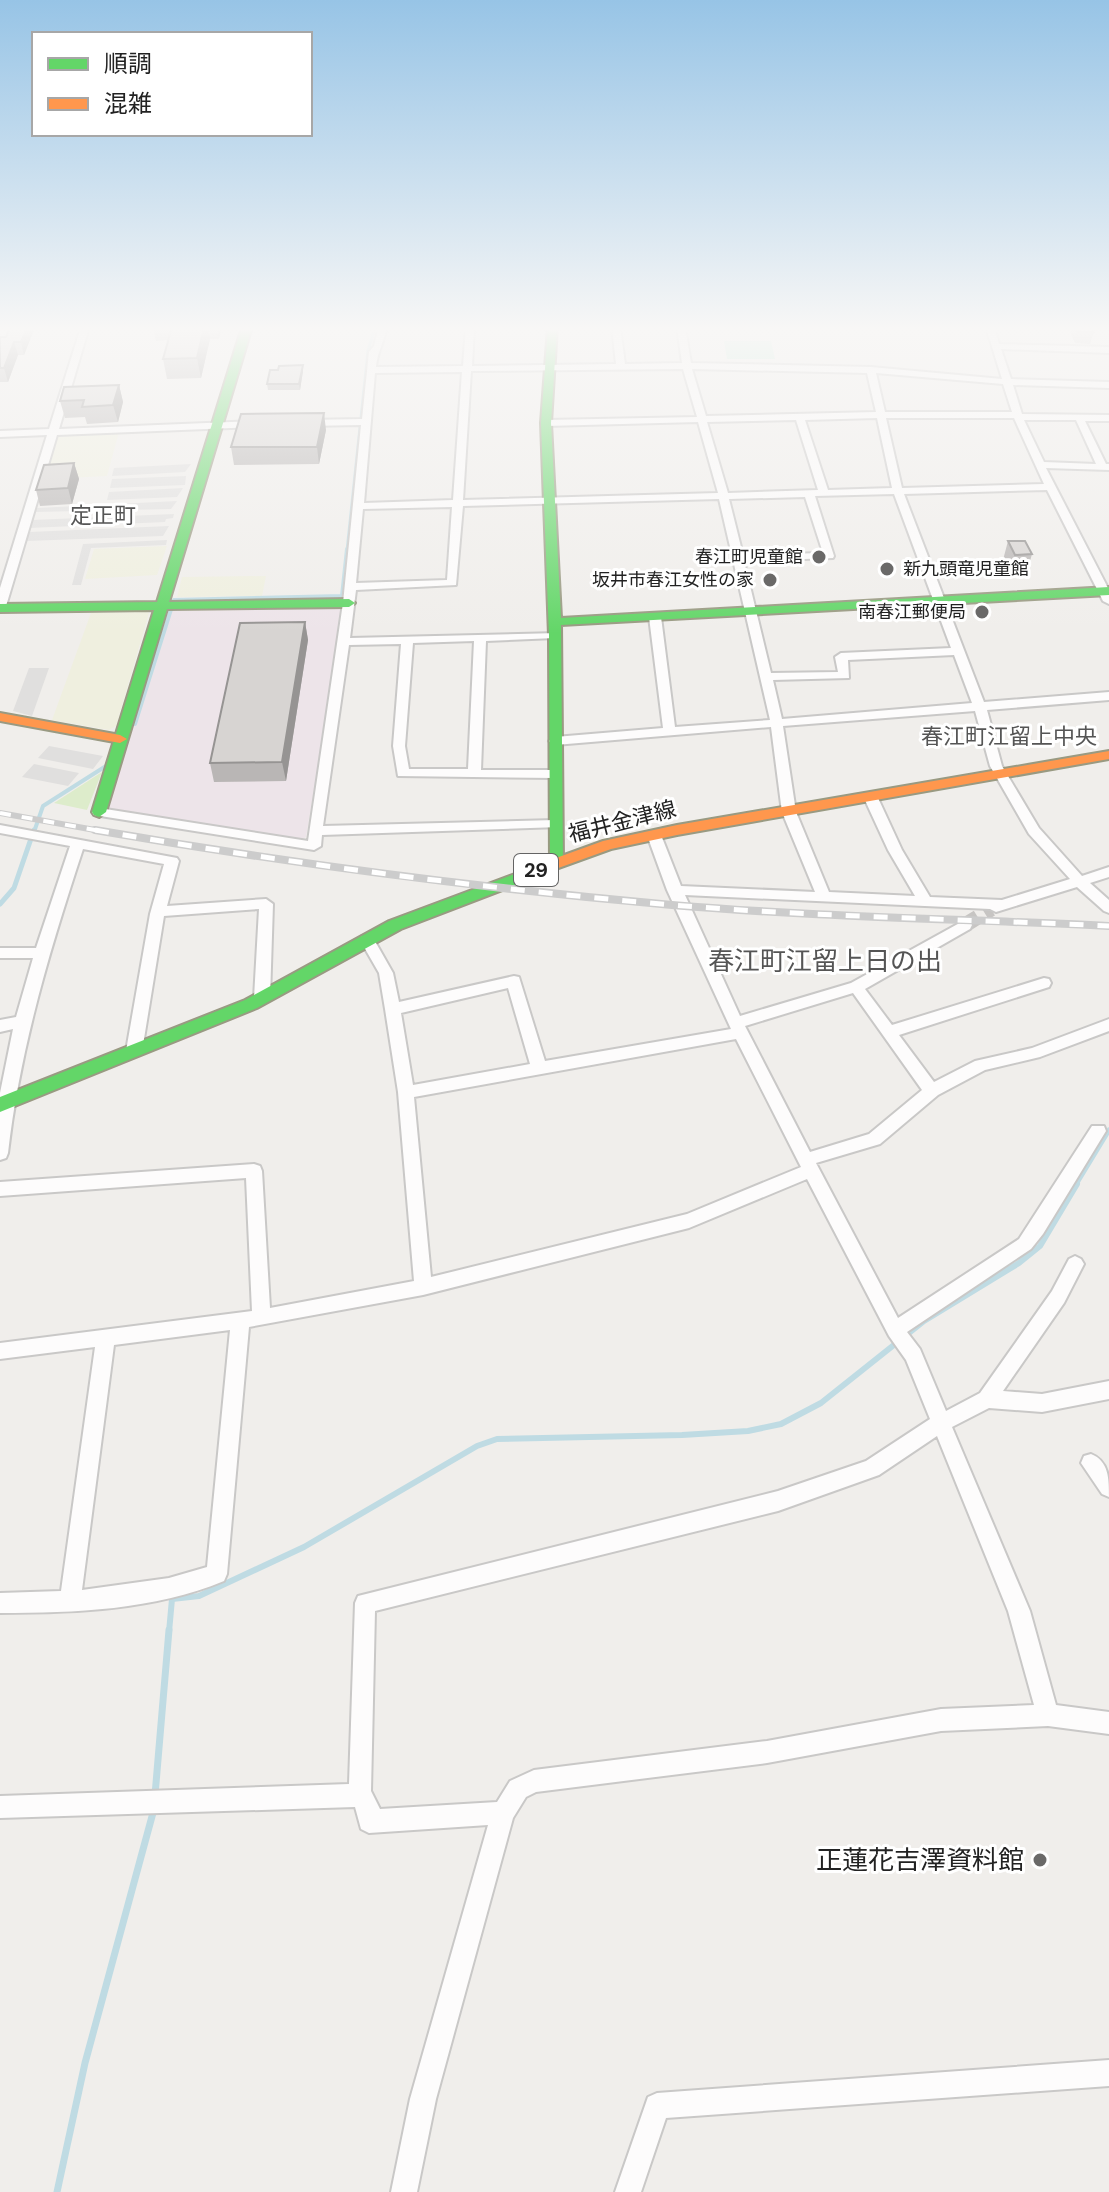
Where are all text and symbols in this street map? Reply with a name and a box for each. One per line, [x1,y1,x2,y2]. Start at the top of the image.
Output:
legend [32,32,312,136]
text: 順調 [104,48,152,79]
text: 混雑 [104,88,152,119]
district label: 定正町 [70,501,136,530]
place label: 春江町児童館 [695,545,803,569]
marker: 春江町児童館 [810,548,828,566]
place label: 新九頭竜児童館 [903,557,1029,581]
marker: 新九頭竜児童館 [878,560,896,578]
place label: 坂井市春江女性の家 [592,568,754,592]
marker: 坂井市春江女性の家 [761,571,779,589]
place label: 南春江郵便局 [858,600,966,624]
marker: 南春江郵便局 [973,603,991,621]
district label: 春江町江留上中央 [921,722,1097,751]
street label: 福井金津線 [565,794,679,849]
road number: 29 [514,854,558,886]
district label: 春江町江留上日の出 [708,944,942,978]
place label: 正蓮花吉澤資料館 [816,1843,1024,1877]
marker: 正蓮花吉澤資料館 [1031,1851,1049,1869]

